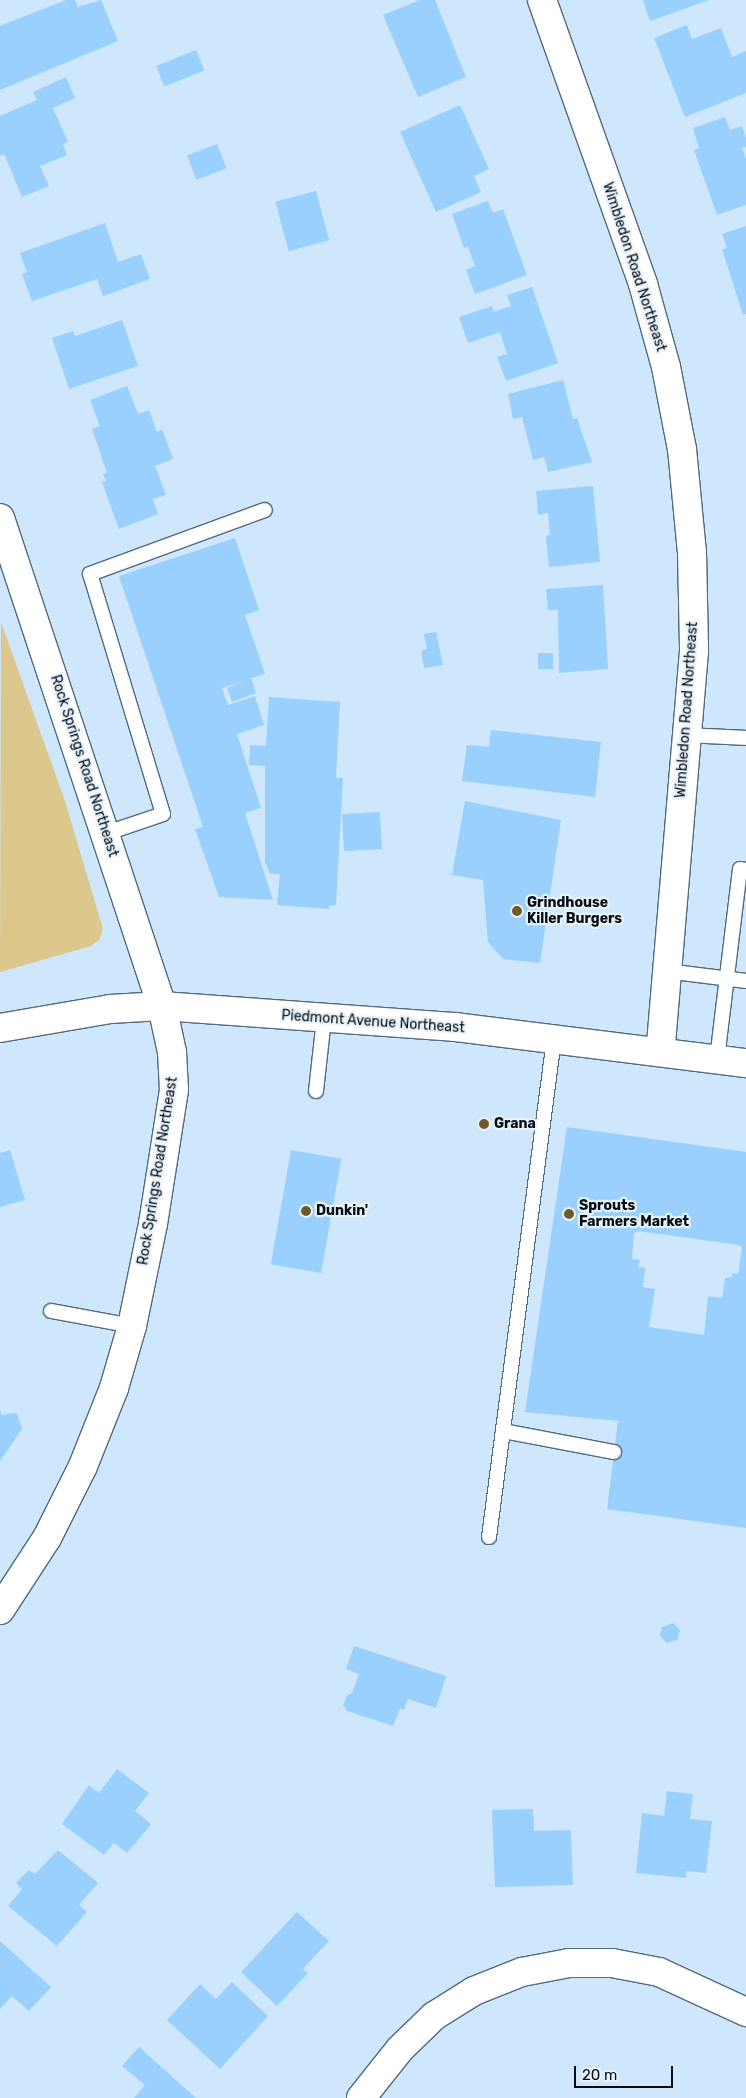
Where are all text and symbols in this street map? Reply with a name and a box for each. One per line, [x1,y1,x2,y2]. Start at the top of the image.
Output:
street label: Wimbledon Road Northeast [599,180,669,354]
street label: Wimbledon Road Northeast [672,621,702,799]
street label: Rock Springs Road Northeast [47,673,121,859]
place label: Grindhouse Killer Burgers [527,895,622,928]
marker: Grindhouse Killer Burgers [511,905,523,917]
street label: Piedmont Avenue Northeast [281,1007,465,1037]
street label: Rock Springs Road Northeast [135,1076,181,1266]
place label: Grana [494,1116,536,1132]
marker: Grana [478,1118,490,1130]
place label: Sprouts Farmers Market [579,1198,689,1230]
place label: Dunkin' [316,1203,368,1219]
marker: Dunkin' [300,1205,312,1217]
marker: Sprouts Farmers Market [563,1208,575,1220]
scale bar [576,2056,675,2088]
text: 20 m [582,2066,617,2084]

